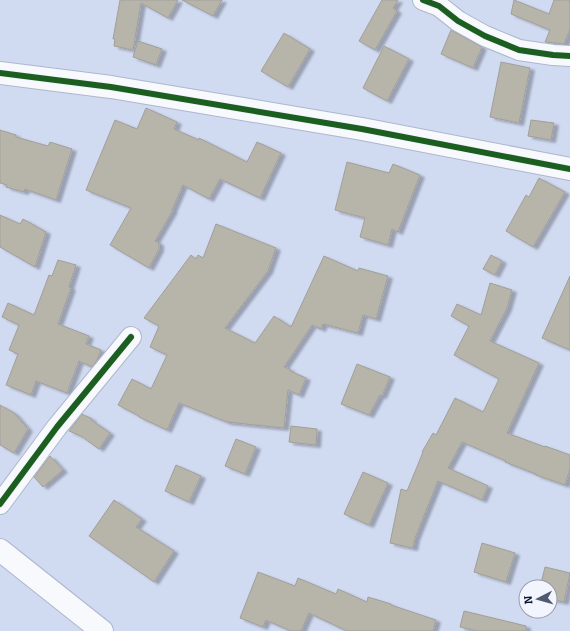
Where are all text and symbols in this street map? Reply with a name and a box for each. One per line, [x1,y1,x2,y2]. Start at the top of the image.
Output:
north arrow [518,579,558,619]
text: N [522,595,535,605]

